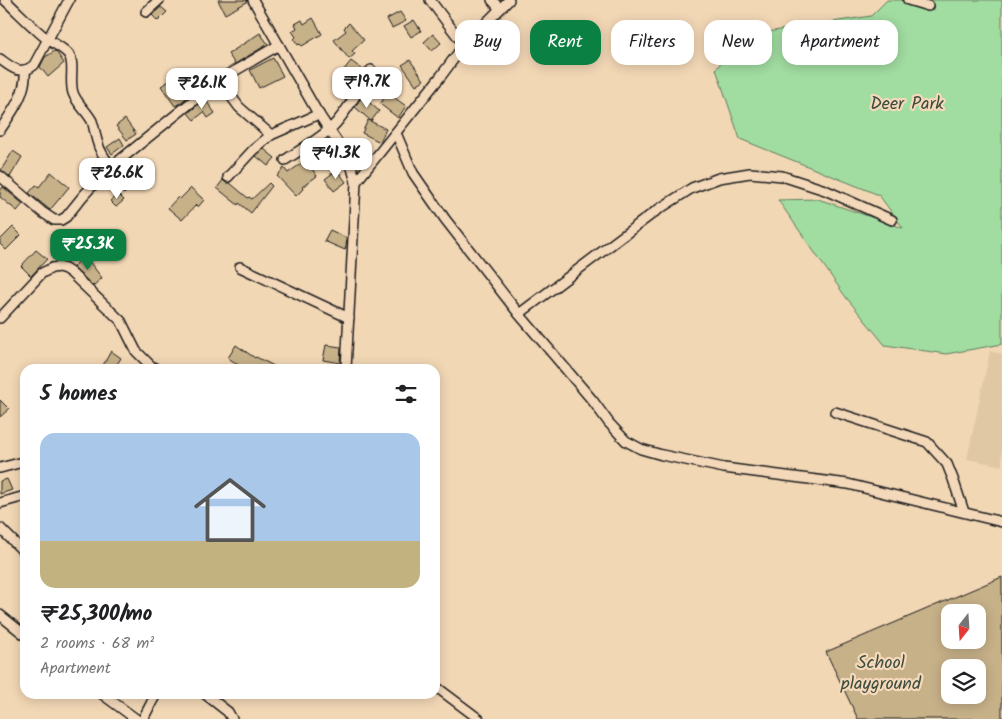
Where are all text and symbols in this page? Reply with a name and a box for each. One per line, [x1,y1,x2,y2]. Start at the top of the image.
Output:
chip: Buy [455,20,520,65]
chip: Rent [530,20,601,65]
chip: Filters [611,20,694,65]
chip: New [704,20,772,65]
chip: Apartment [782,20,898,65]
pin: ₹19.7K [326,66,408,109]
pin: ₹26.1K [161,68,243,110]
text: ₹19.7K [343,70,391,95]
text: ₹26.1K [177,71,227,96]
park label: Deer Park [870,90,944,119]
pin: ₹41.3K [295,138,377,180]
text: ₹41.3K [311,141,361,166]
pin: ₹26.6K [76,158,158,200]
text: ₹26.6K [90,161,144,186]
pin: ₹25.3K [47,228,129,271]
text: ₹25.3K [61,232,115,257]
text: 5 homes [40,378,117,411]
icon: filters [392,380,420,408]
icon: home [185,465,275,555]
text: ₹25,300/mo [40,598,152,631]
north arrow [941,604,986,649]
map controls [941,604,986,704]
text: 2 rooms · 68 m² [40,631,154,656]
park label: School playground [840,649,922,699]
text: Apartment [40,656,111,681]
button: layers [941,659,986,704]

